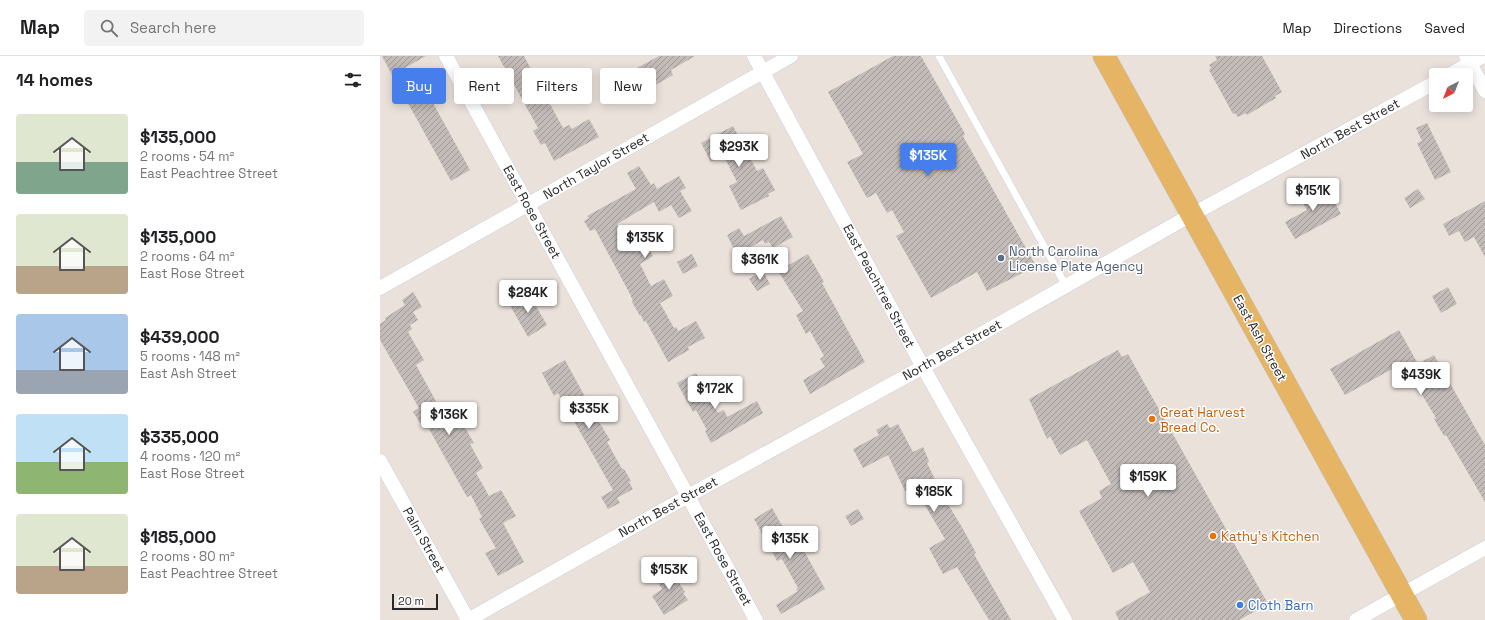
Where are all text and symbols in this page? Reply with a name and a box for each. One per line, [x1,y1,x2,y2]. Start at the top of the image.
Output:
search box [84,10,364,46]
text: Map [20,15,60,40]
icon: search [98,17,120,39]
text: Search here [130,18,216,37]
text: Map [1282,19,1312,37]
text: Directions [1334,19,1402,37]
text: Saved [1424,19,1465,37]
chip: Buy [392,68,446,104]
chip: Rent [454,68,514,104]
chip: Filters [522,68,592,104]
chip: New [600,68,656,104]
north arrow [1429,68,1473,112]
map controls [1429,68,1473,112]
text: 14 homes [16,69,93,91]
icon: filters [342,69,364,91]
street label: North Best Street [1297,95,1403,163]
text: $135,000 [140,126,216,148]
street label: North Taylor Street [540,129,652,203]
icon: home [48,130,96,178]
pin: $293K [711,134,767,168]
text: $293K [719,138,759,155]
pin: $135K [900,143,956,177]
text: $135K [909,147,947,164]
text: 2 rooms · 54 m² [140,148,234,165]
street label: East Rose Street [499,162,565,262]
text: East Peachtree Street [140,165,278,182]
pin: $151K [1285,178,1341,212]
text: $151K [1295,182,1331,199]
street label: East Peachtree Street [839,221,919,351]
pin: $135K [617,225,673,259]
text: $135,000 [140,226,216,248]
text: $135K [626,229,664,246]
icon: home [48,230,96,278]
place label: North Carolina License Plate Agency [1009,243,1143,275]
pin: $361K [732,247,788,281]
text: 2 rooms · 64 m² [140,248,234,265]
text: $361K [741,251,779,268]
marker: North Carolina License Plate Agency [996,253,1006,263]
text: East Rose Street [140,265,245,282]
pin: $284K [500,280,556,314]
text: $284K [508,284,548,301]
street label: East Ash Street [1229,292,1291,384]
street label: North Best Street [899,316,1005,384]
text: $439,000 [140,326,220,348]
icon: home [48,330,96,378]
text: 5 rooms · 148 m² [140,348,240,365]
pin: $439K [1393,362,1449,396]
text: East Ash Street [140,365,237,382]
text: $439K [1401,366,1441,383]
pin: $172K [687,376,743,410]
text: $172K [697,380,733,397]
pin: $335K [561,396,617,430]
text: $335K [569,400,609,417]
pin: $136K [421,402,477,436]
place label: Great Harvest Bread Co. [1160,404,1245,436]
text: $136K [430,406,468,423]
marker: Great Harvest Bread Co. [1147,414,1157,424]
text: $335,000 [140,426,219,448]
icon: home [48,430,96,478]
text: 4 rooms · 120 m² [140,448,240,465]
pin: $159K [1120,464,1176,498]
text: East Rose Street [140,465,245,482]
text: $159K [1129,468,1167,485]
street label: North Best Street [615,473,721,541]
pin: $185K [906,479,962,513]
text: $185K [915,483,953,500]
street label: Palm Street [399,504,449,576]
street label: East Rose Street [690,509,756,609]
text: $185,000 [140,526,216,548]
pin: $135K [762,526,818,560]
place label: Kathy's Kitchen [1221,528,1319,545]
icon: home [48,530,96,578]
text: $135K [771,530,809,547]
marker: Kathy's Kitchen [1208,531,1218,541]
text: 2 rooms · 80 m² [140,548,235,565]
pin: $153K [641,557,697,591]
text: $153K [650,561,688,578]
text: East Peachtree Street [140,565,278,582]
scale bar [392,592,438,611]
text: 20 m [398,594,424,608]
place label: Cloth Barn [1248,597,1314,614]
marker: Cloth Barn [1235,600,1245,610]

